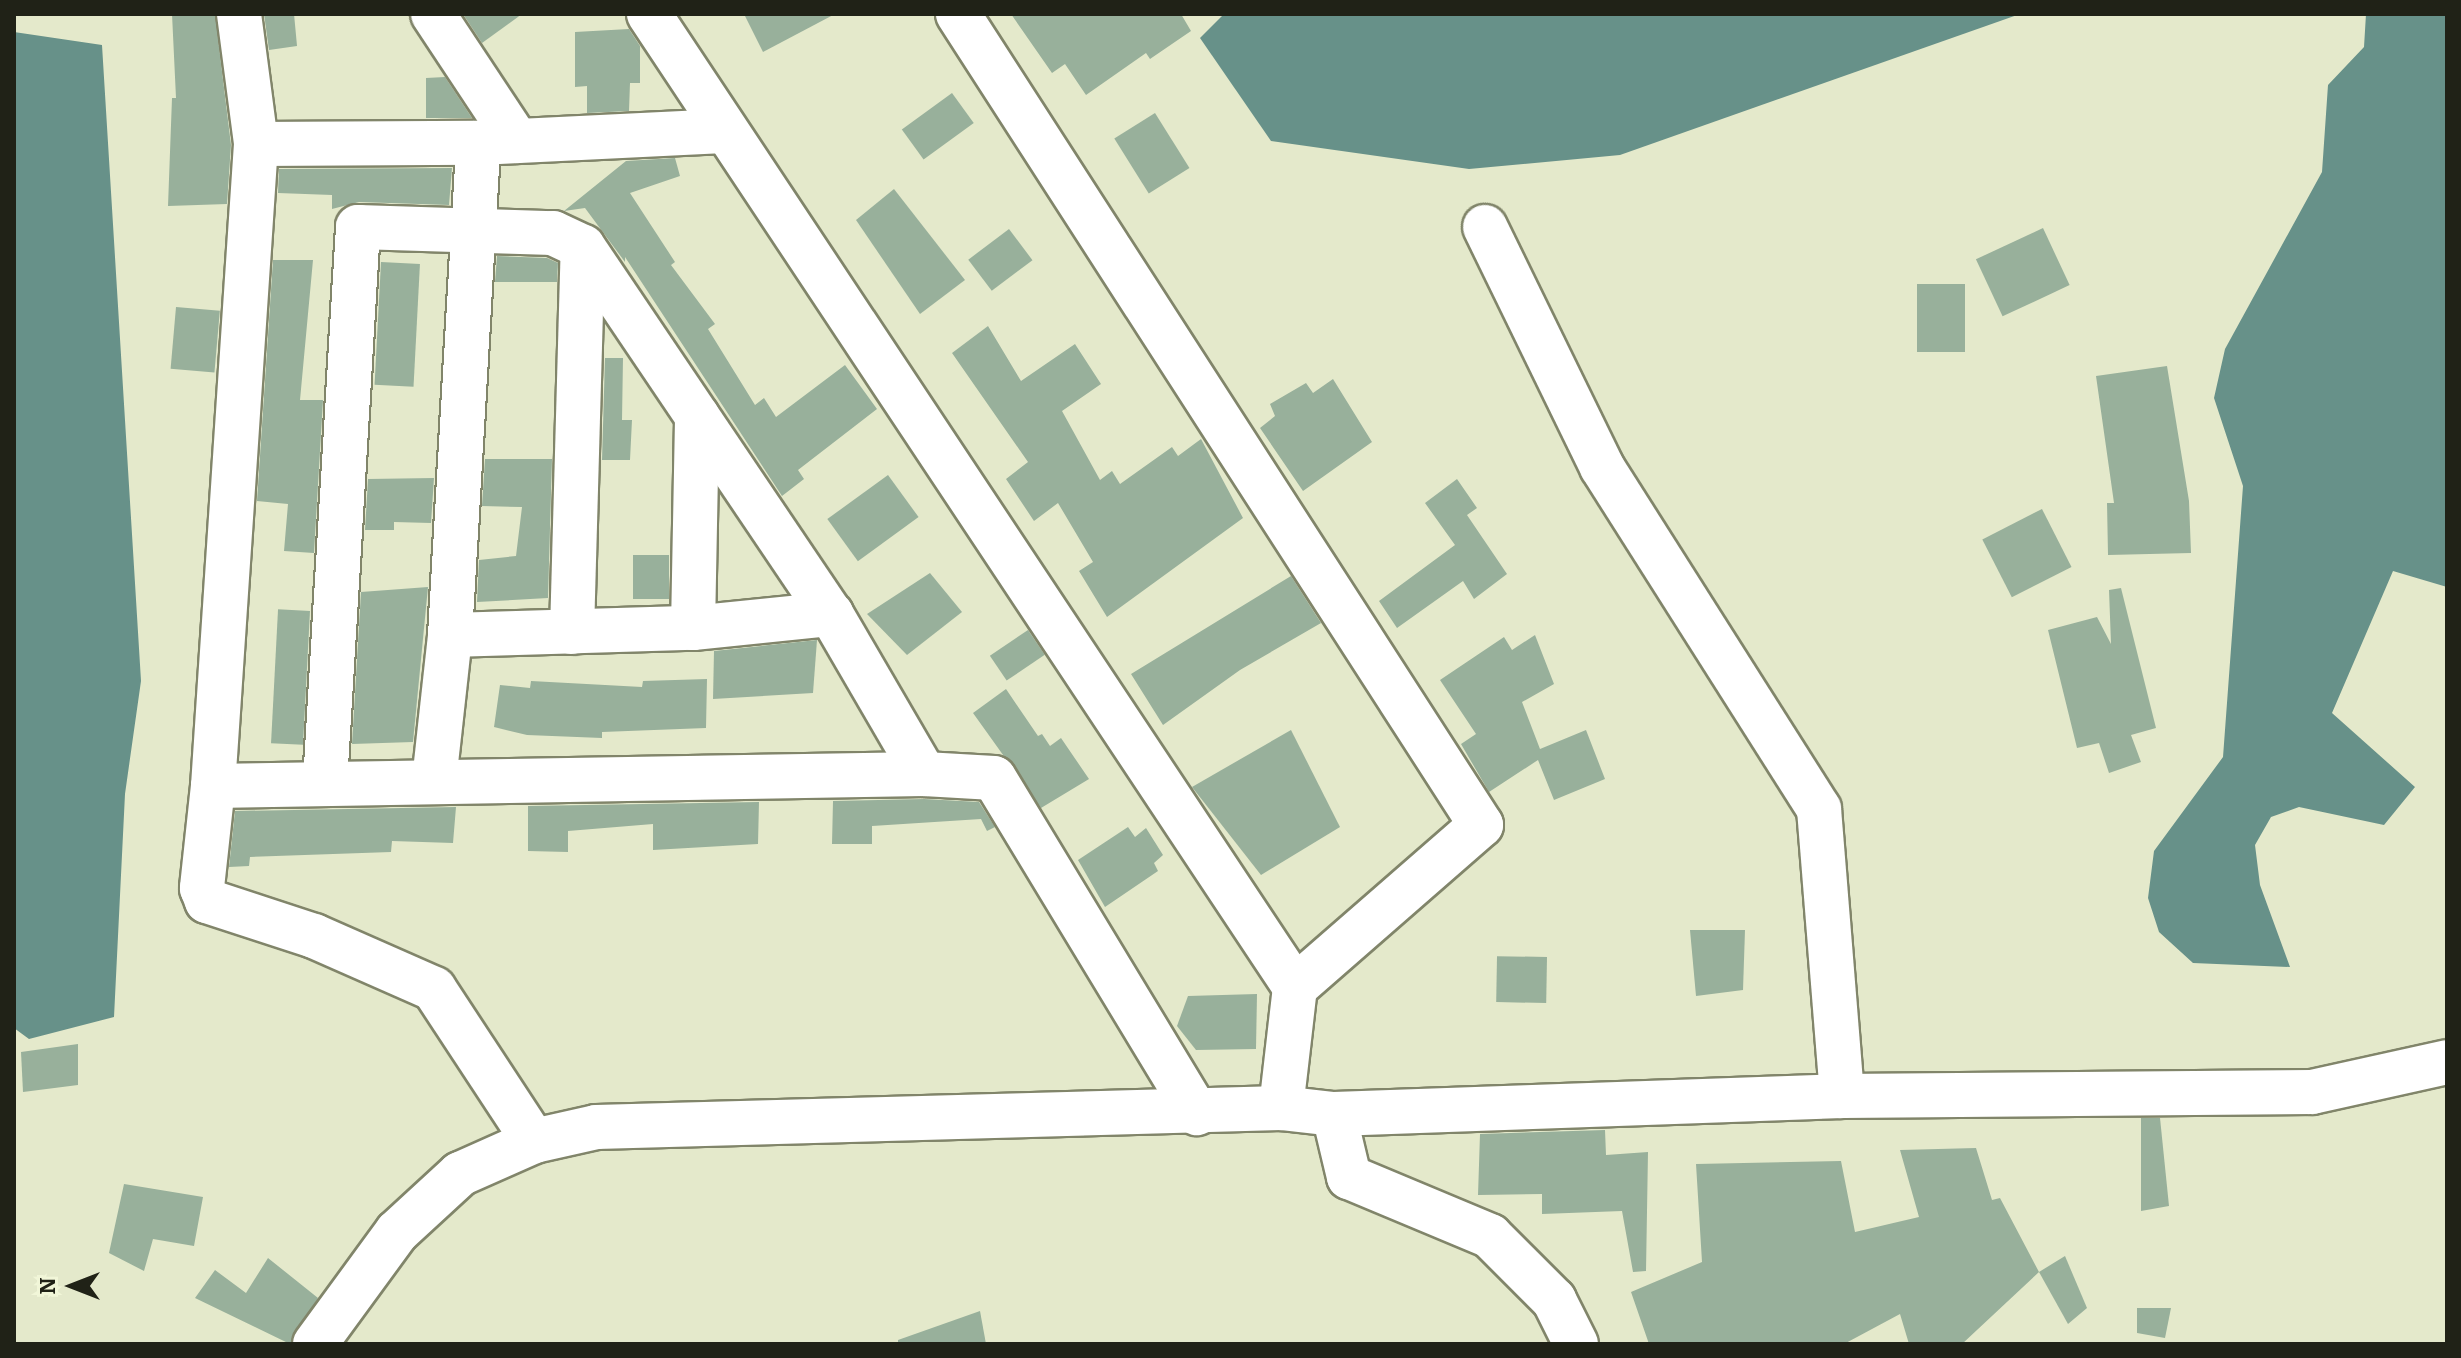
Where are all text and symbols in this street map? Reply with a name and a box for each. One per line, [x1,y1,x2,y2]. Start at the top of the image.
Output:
north arrow [32,1246,112,1326]
text: N [34,1278,61,1295]

